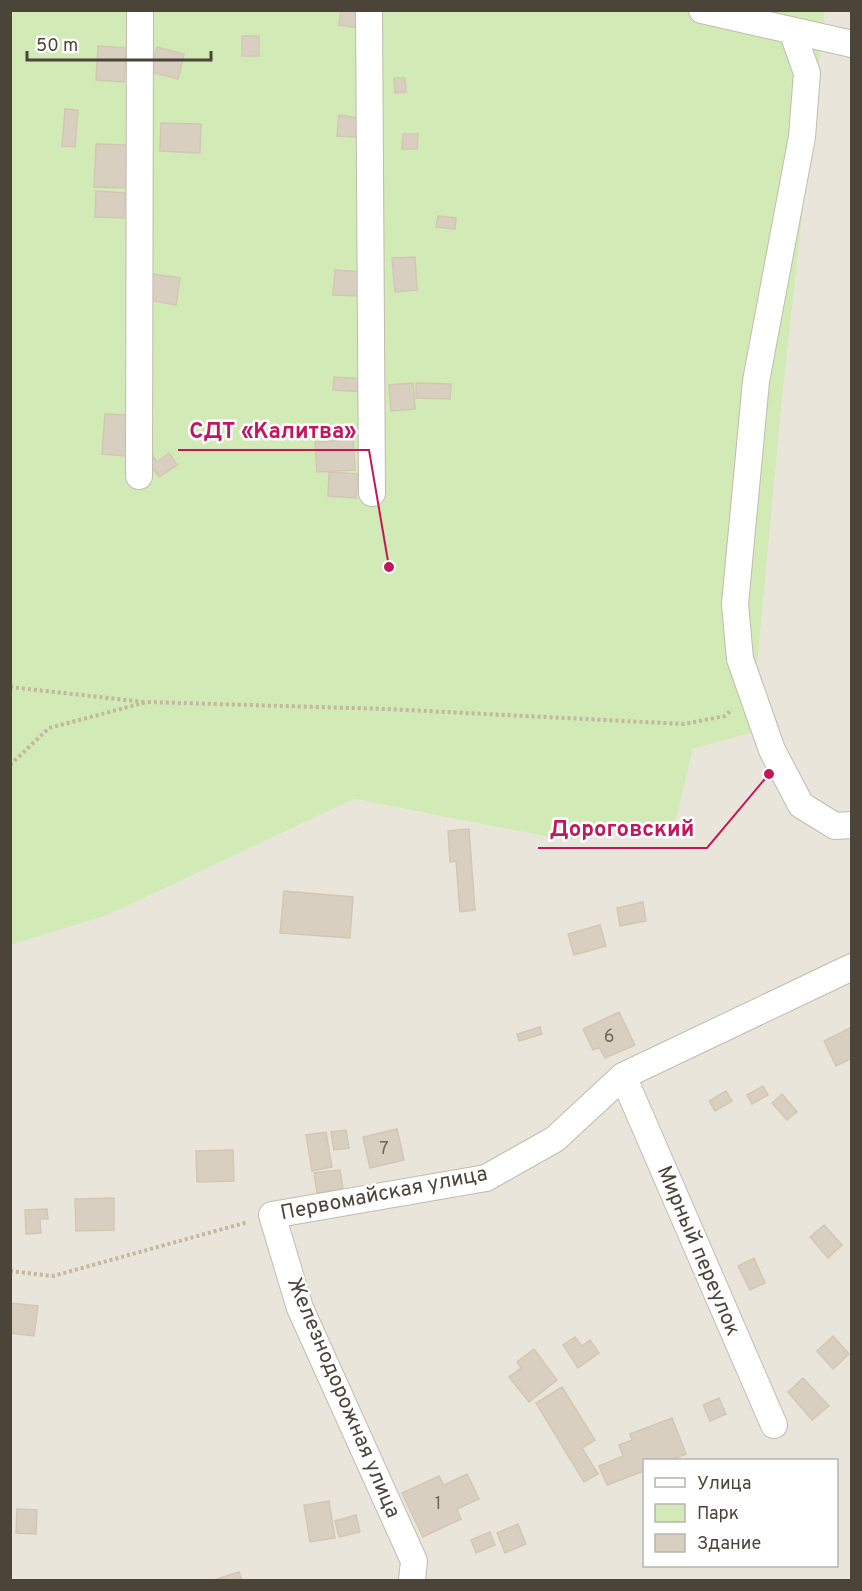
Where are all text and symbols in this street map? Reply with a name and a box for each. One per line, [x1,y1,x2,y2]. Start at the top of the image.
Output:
scale bar [27,24,212,62]
text: 50 m [36,35,78,58]
callout: СДТ «Калитва» [178,410,369,450]
text: СДТ «Калитва» [189,419,357,446]
callout: Дороговский [538,808,707,848]
text: Дороговский [550,817,694,844]
house number: 6 [604,1026,614,1049]
house number: 7 [379,1138,389,1161]
street label: Первомайская улица [278,1161,490,1227]
street label: Мирный переулок [650,1162,746,1340]
street label: Железнодорожная улица [280,1274,406,1522]
legend [643,1459,838,1567]
text: Улица [697,1473,751,1496]
house number: 1 [435,1493,441,1516]
text: Парк [697,1503,739,1526]
text: Здание [697,1533,761,1556]

